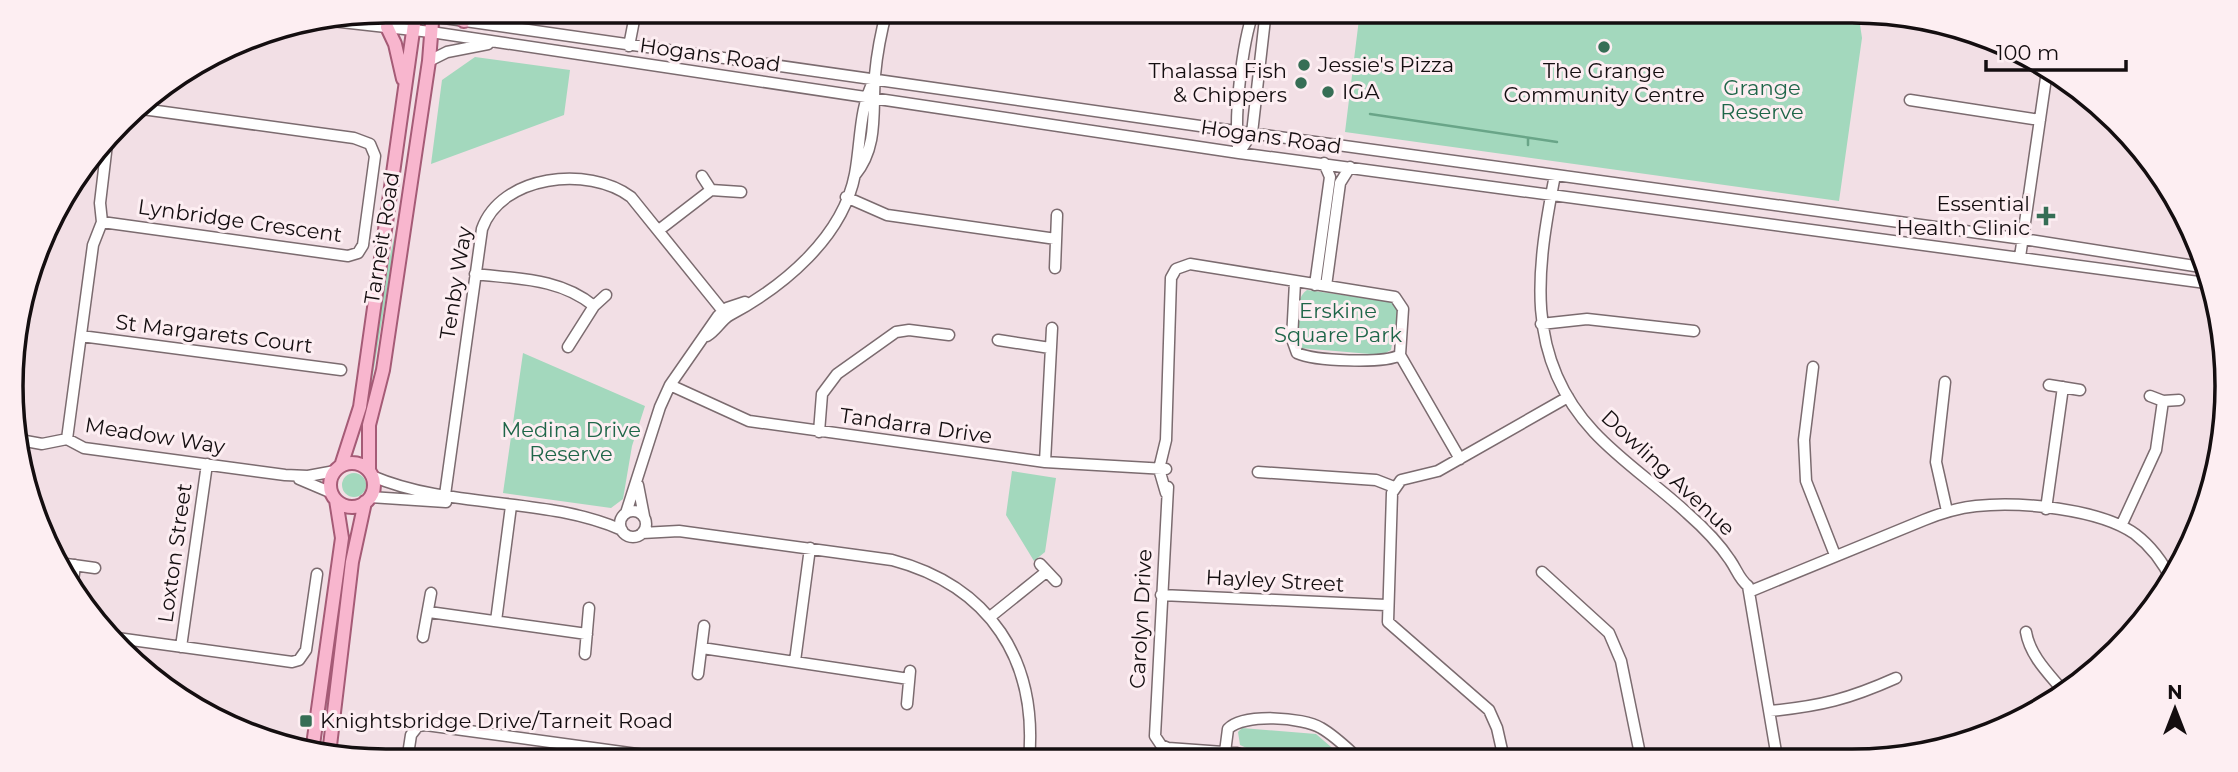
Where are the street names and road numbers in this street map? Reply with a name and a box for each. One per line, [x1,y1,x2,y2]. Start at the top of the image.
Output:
street label: Hogans Road [638,32,782,77]
street label: Hogans Road [1199,114,1343,159]
street label: Tarneit Road [359,170,404,306]
street label: Lynbridge Crescent [136,194,344,247]
street label: Tenby Way [434,224,477,341]
street label: St Margarets Court [114,309,314,358]
street label: Tandarra Drive [838,402,994,449]
street label: Dowling Avenue [1596,404,1740,541]
street label: Meadow Way [83,412,227,459]
street label: Loxton Street [152,482,197,624]
street label: Carolyn Drive [1124,548,1157,690]
street label: Hayley Street [1205,564,1345,597]

